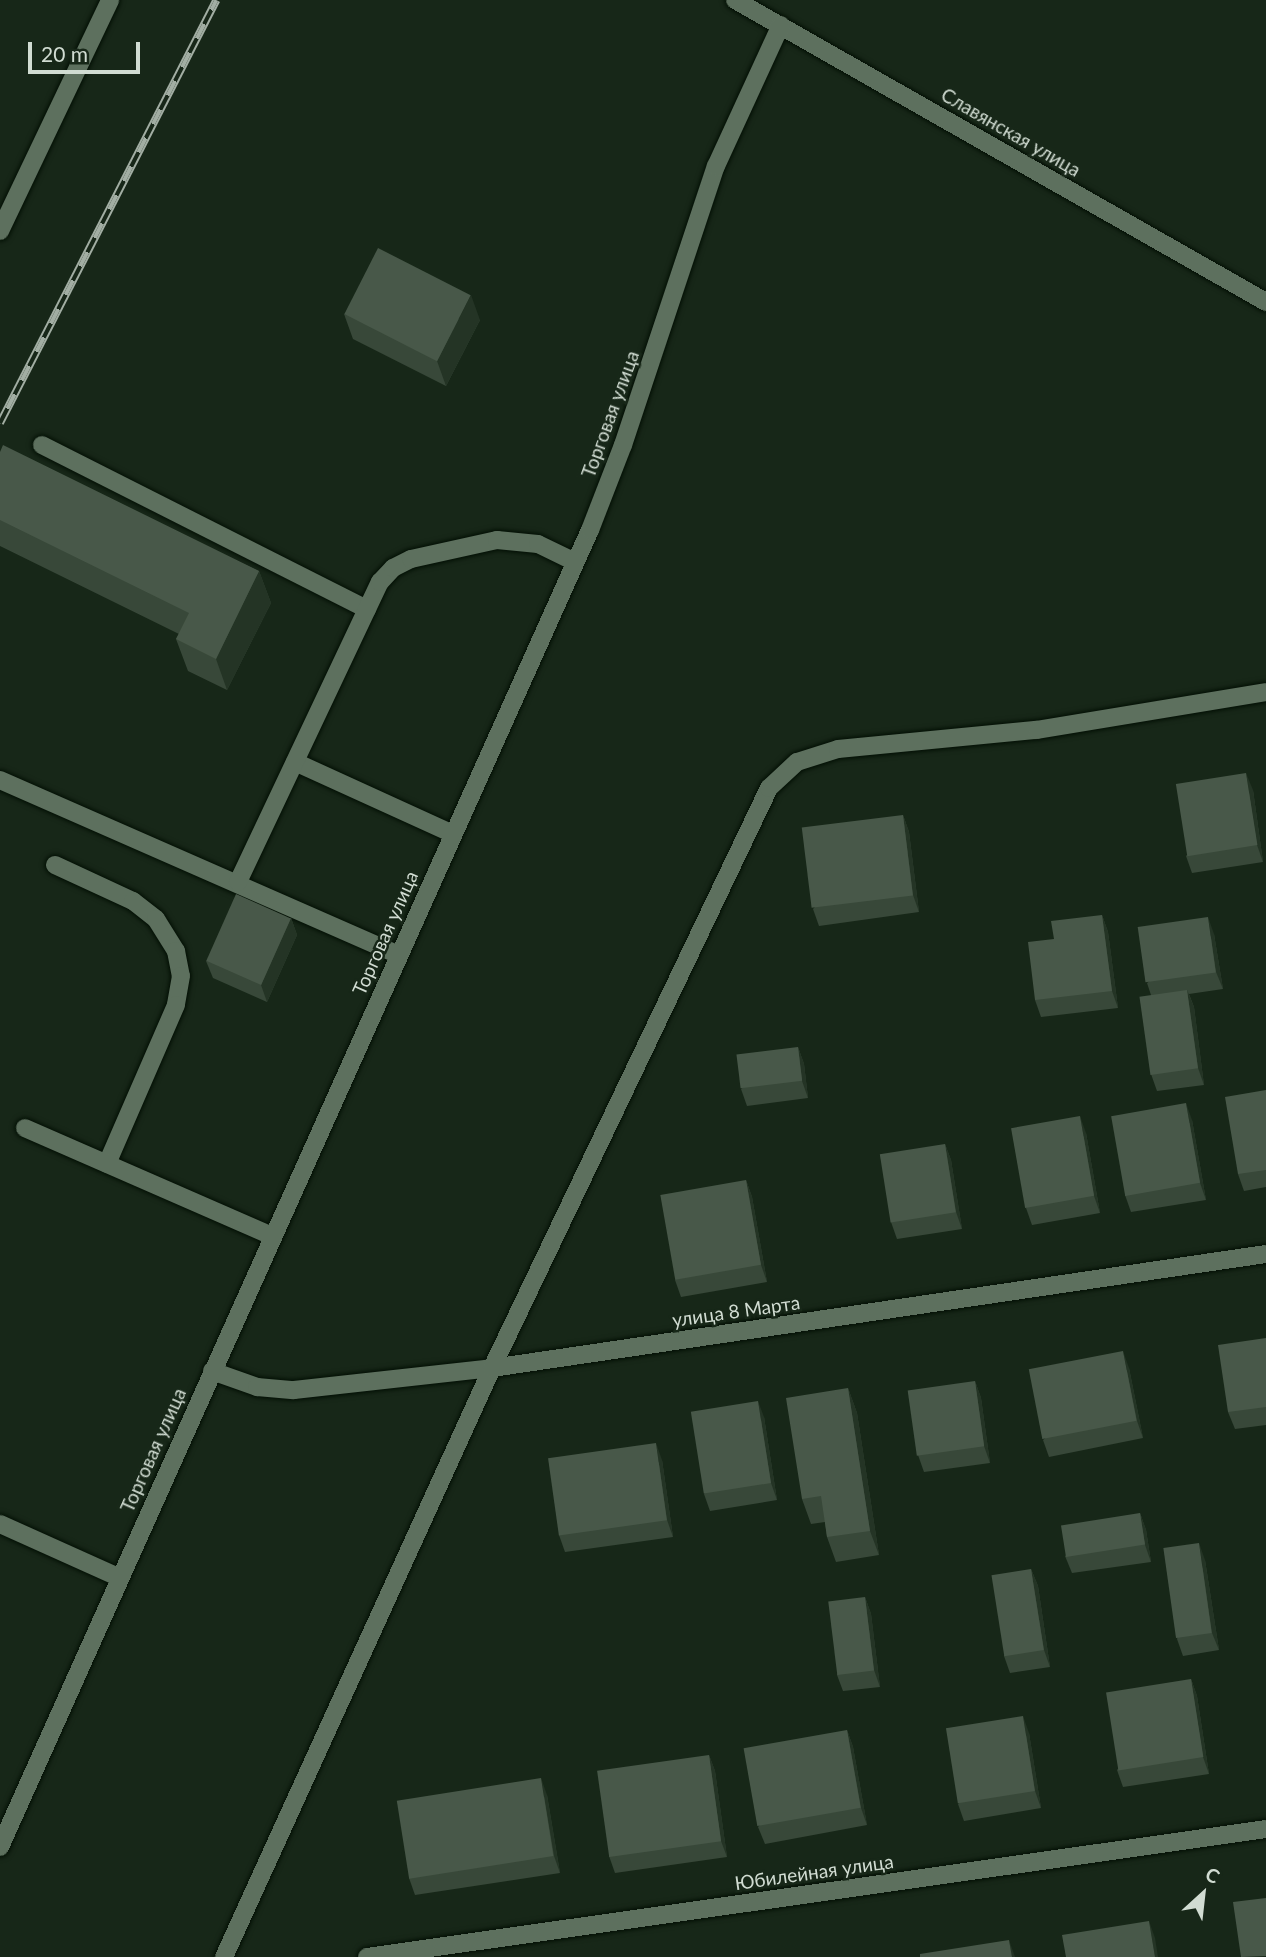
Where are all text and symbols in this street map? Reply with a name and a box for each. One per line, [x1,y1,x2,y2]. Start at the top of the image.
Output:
scale bar [32,28,144,72]
text: 20 m [41,41,88,66]
street label: Славянская улица [937,83,1085,181]
street label: Торговая улица [576,347,644,481]
street label: Торговая улица [347,867,423,999]
street label: улица 8 Марта [671,1291,801,1331]
street label: Торговая улица [115,1384,191,1516]
street label: Юбилейная улица [733,1850,895,1894]
north arrow [1168,1859,1238,1929]
text: С [1202,1862,1224,1888]

